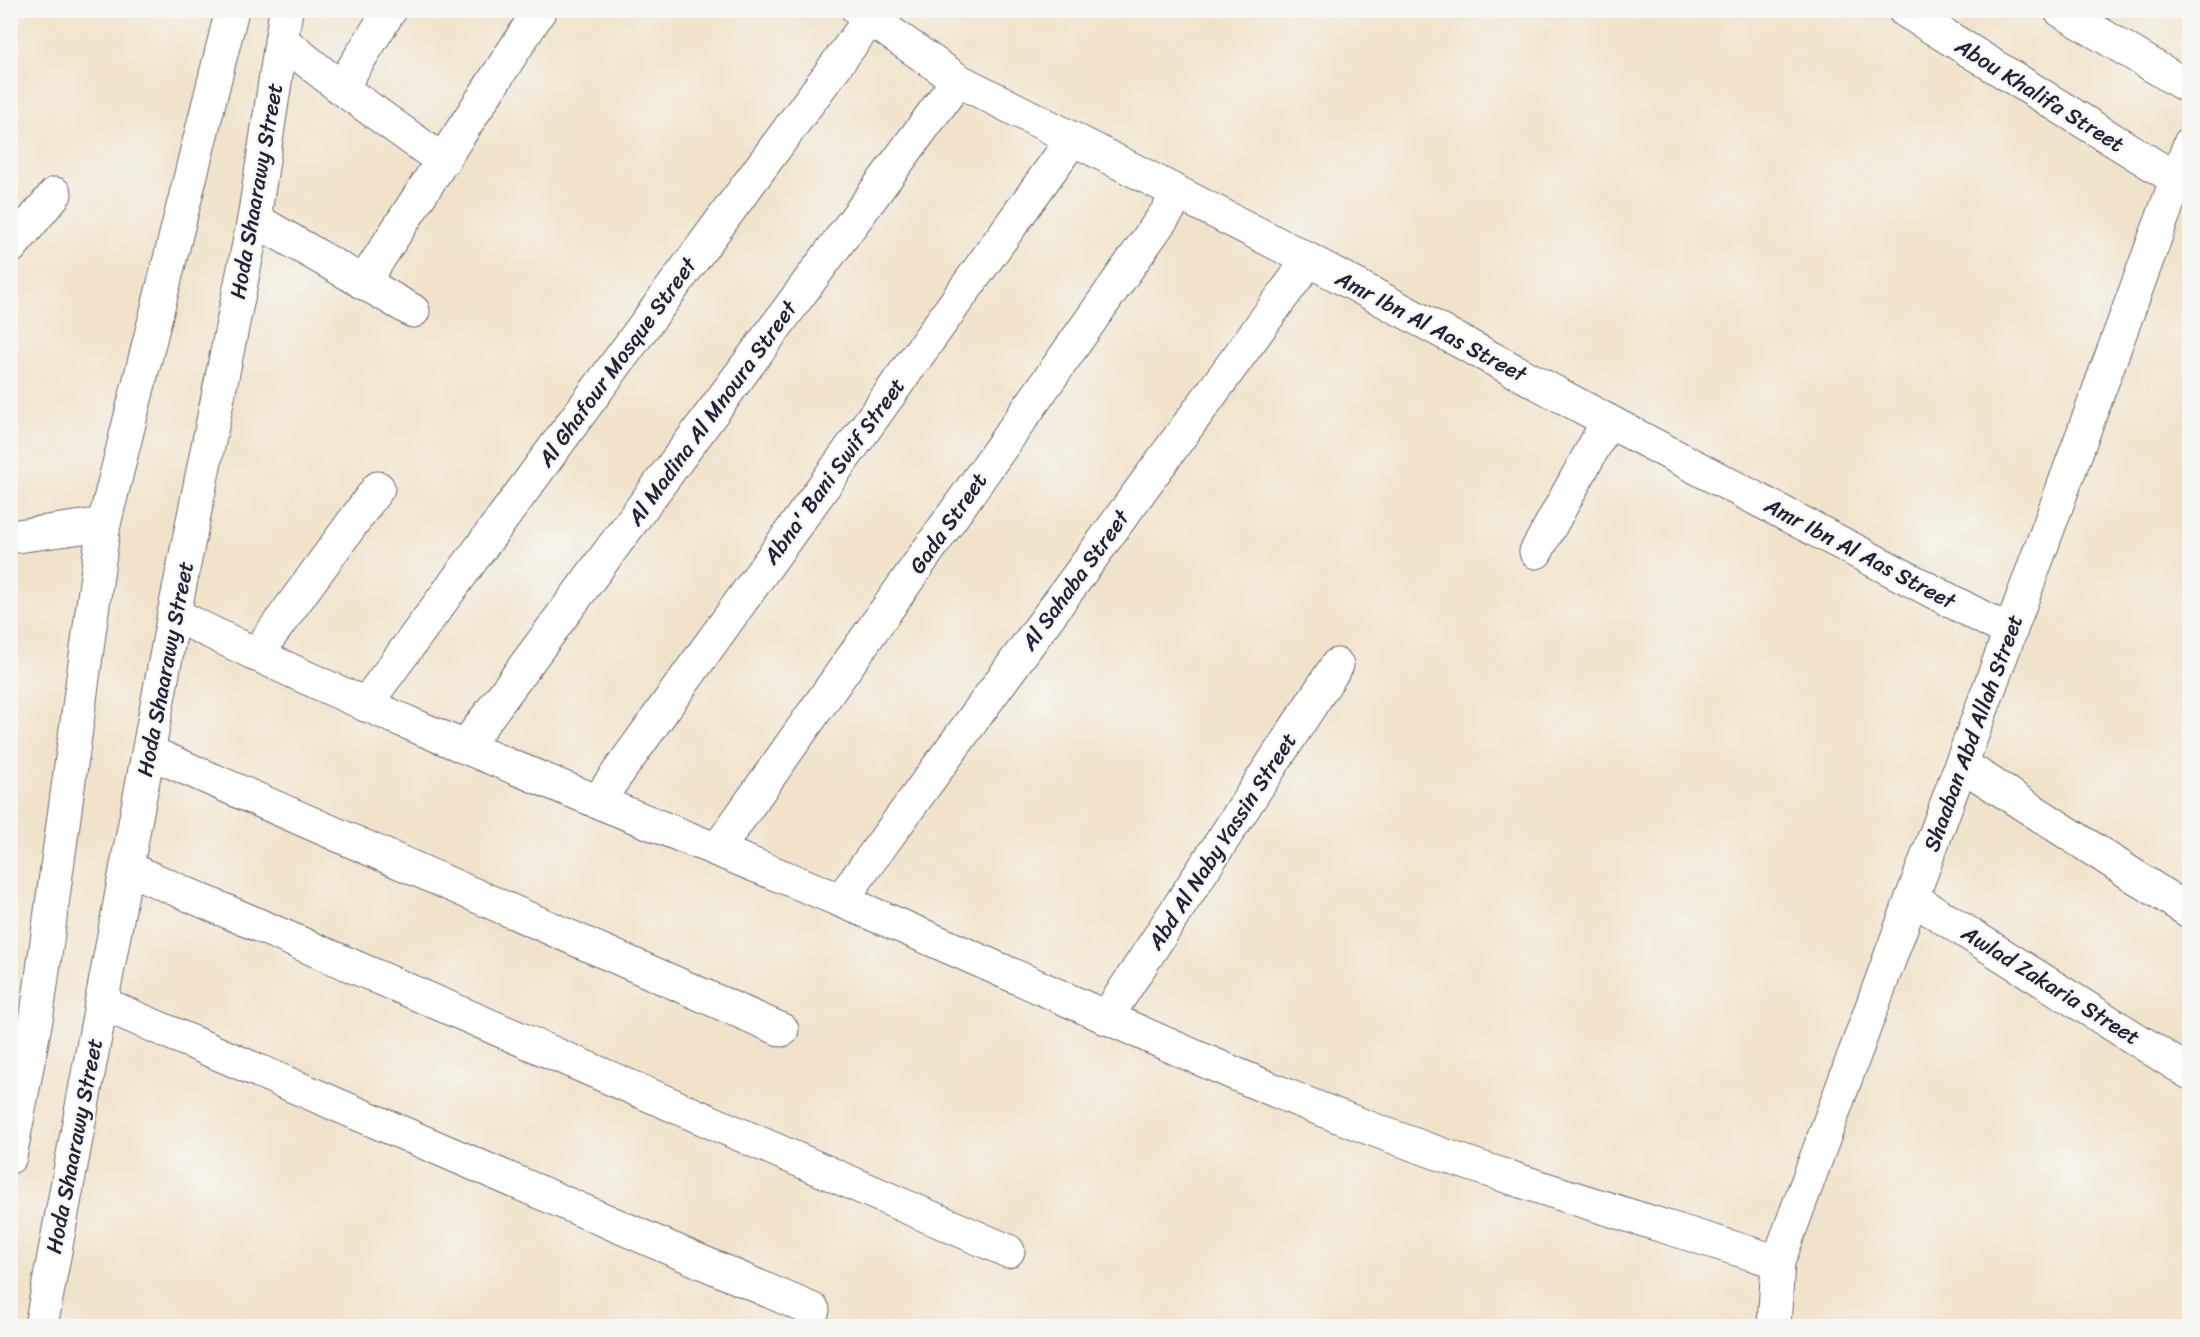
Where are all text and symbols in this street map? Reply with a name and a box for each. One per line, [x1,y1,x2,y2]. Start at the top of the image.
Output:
street label: Abou Khalifa Street [1947,27,2133,163]
street label: Hoda Shaarawy Street [218,79,294,302]
street label: Al Ghafour Mosque Street [527,248,707,476]
street label: Amr Ibn Al Aas Street [1327,259,1535,393]
street label: Al Madina Al Mnoura Street [616,291,808,535]
street label: Abna' Bani Swif Street [752,369,916,574]
street label: Gada Street [898,464,998,582]
street label: Amr Ibn Al Aas Street [1756,486,1964,620]
street label: Al Sahaba Street [1010,500,1140,660]
street label: Hoda Shaarawy Street [125,557,205,780]
street label: Shaaban Abd Allah Street [1912,608,2034,857]
street label: Abd Al Naby Yassin Street [1136,724,1308,959]
street label: Awlad Zakaria Street [1953,914,2149,1056]
street label: Hoda Shaarawy Street [34,1034,114,1257]

